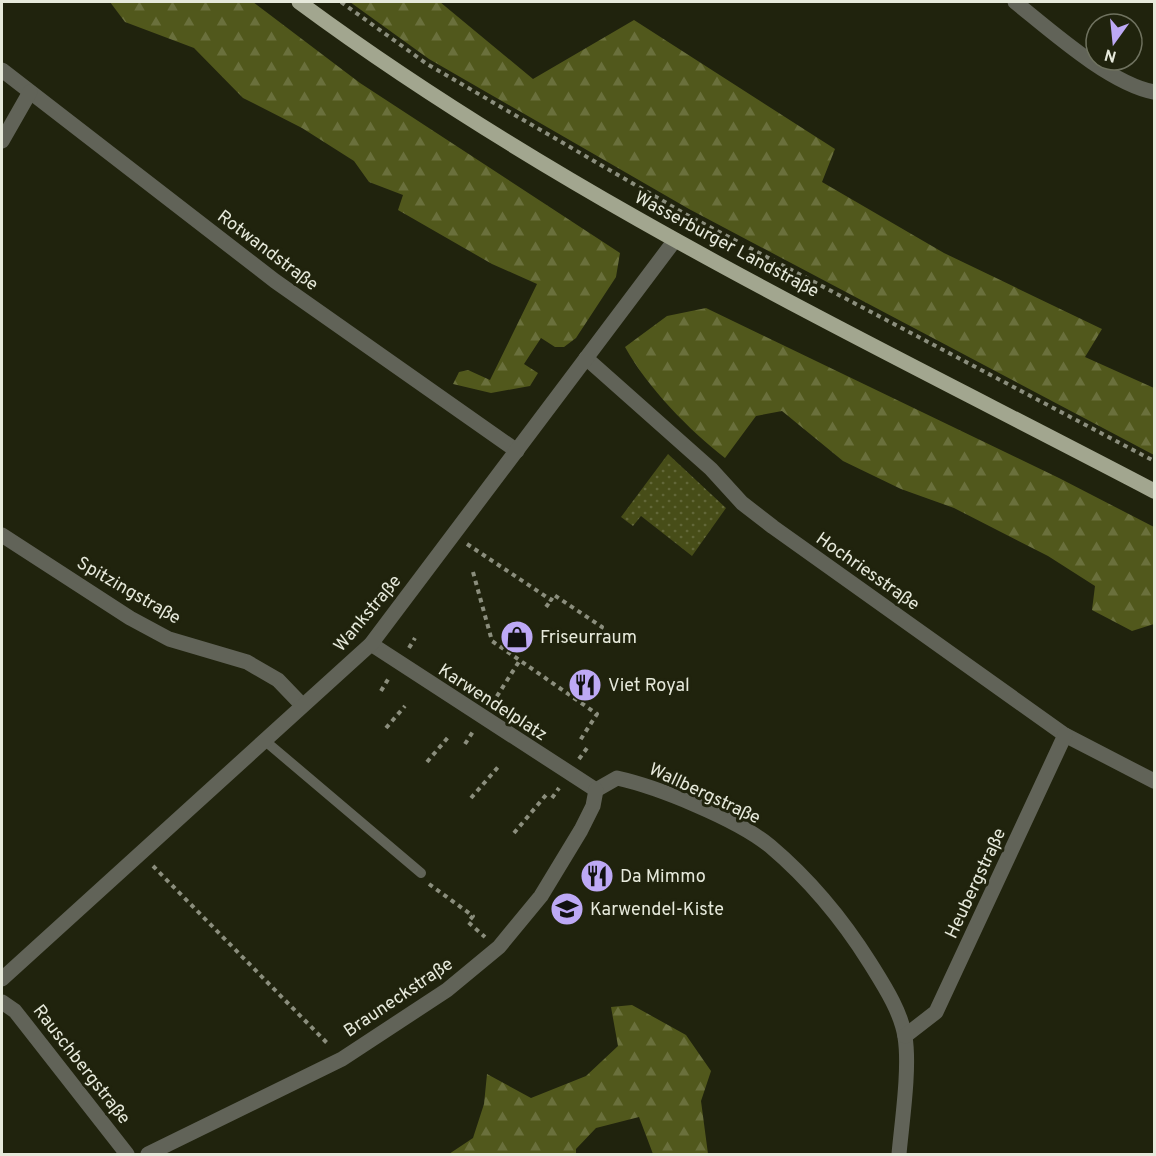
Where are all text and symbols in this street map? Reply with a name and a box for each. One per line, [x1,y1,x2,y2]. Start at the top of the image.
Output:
north arrow [1084,12,1144,72]
text: N [1102,43,1119,66]
street label: Wasserburger Landstraße [630,187,823,304]
street label: Rotwandstraße [212,206,322,297]
street label: Hochriesstraße [811,528,924,617]
street label: Spitzingstraße [72,552,184,630]
street label: Wankstraße [329,571,407,657]
shop icon: Friseurraum [499,619,535,655]
place label: Friseurraum [540,627,637,650]
street label: Karwendelplatz [433,659,551,747]
restaurant icon: Viet Royal [567,667,603,703]
place label: Viet Royal [608,675,690,698]
street label: Wallbergstraße [645,758,764,830]
street label: Heubergstraße [941,825,1012,943]
restaurant icon: Da Mimmo [579,858,615,894]
place label: Da Mimmo [620,866,706,889]
school or university icon: Karwendel-Kiste [549,891,585,927]
place label: Karwendel-Kiste [590,899,724,922]
street label: Brauneckstraße [340,953,458,1043]
street label: Rauschbergstraße [27,1000,135,1129]

